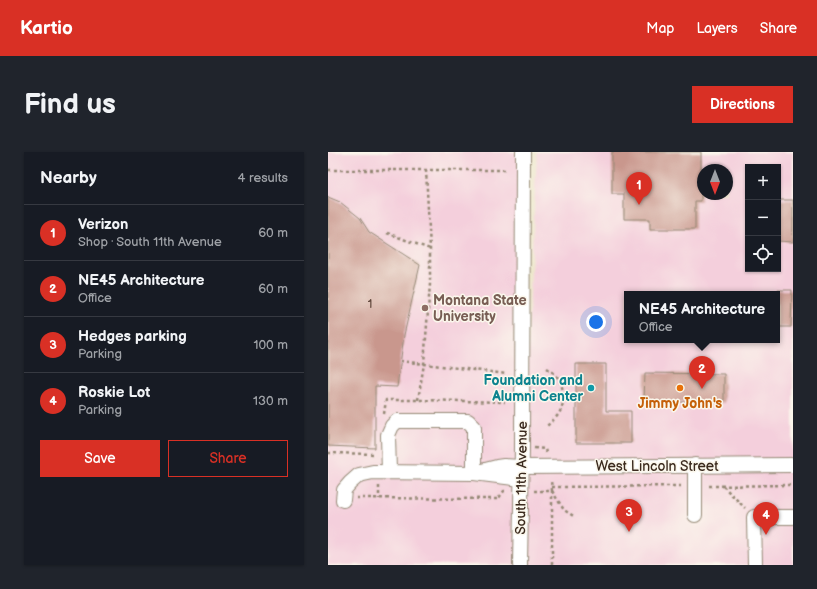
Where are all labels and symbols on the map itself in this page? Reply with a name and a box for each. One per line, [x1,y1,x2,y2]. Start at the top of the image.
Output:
north arrow [697,164,733,200]
pin: 1 [626,172,652,205]
place label: Montana State University [433,292,527,325]
house number: 1 [368,297,372,312]
marker: Montana State University [420,303,430,313]
your location [586,312,606,332]
pin: 2 [689,356,715,389]
place label: Foundation and Alumni Center [483,372,583,405]
marker: Foundation and Alumni Center [586,383,596,393]
marker: Jimmy John's [675,383,685,393]
place label: Jimmy John's [638,395,722,412]
street label: South 11th Avenue [512,421,531,535]
street label: West Lincoln Street [596,458,719,475]
pin: 3 [616,499,642,532]
pin: 4 [753,502,779,535]

